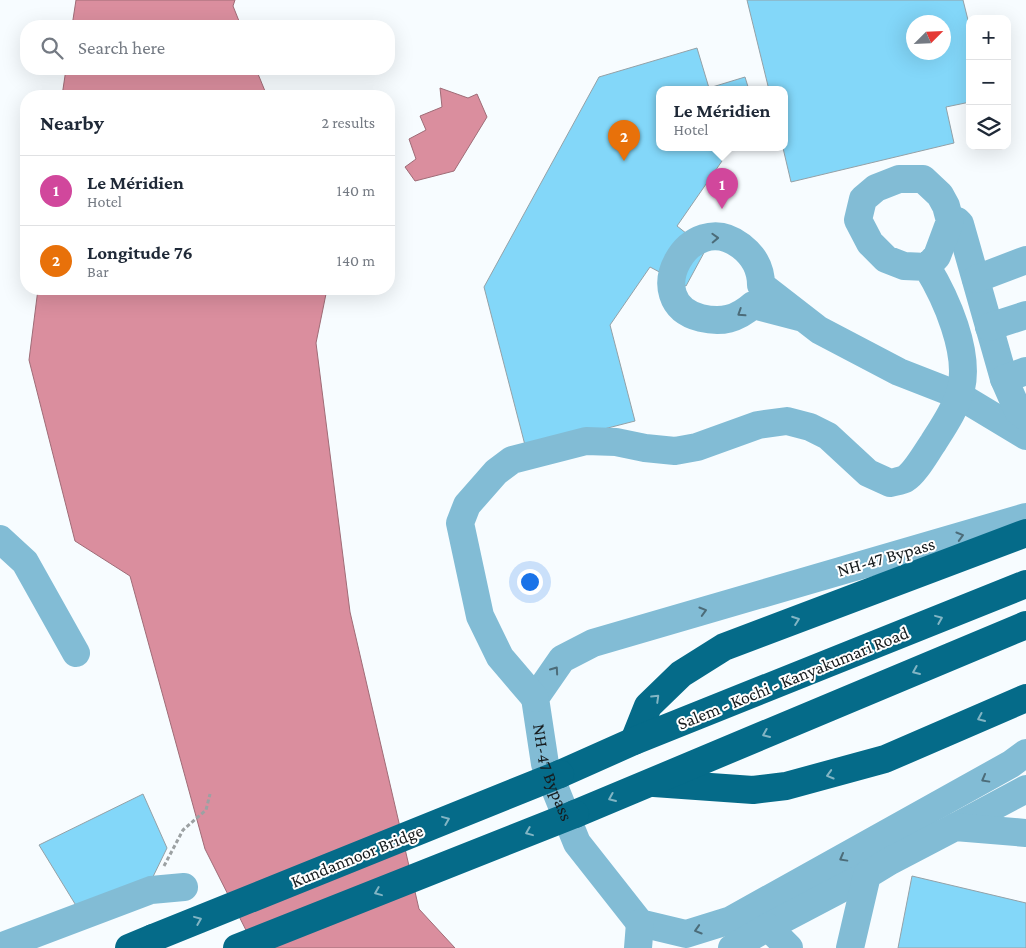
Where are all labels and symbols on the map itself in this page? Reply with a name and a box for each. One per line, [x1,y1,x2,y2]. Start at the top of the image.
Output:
north arrow [906,15,951,60]
pin: 2 [608,120,640,161]
pin: 1 [706,168,738,209]
one-way arrow [711,232,719,243]
one-way arrow [737,307,746,317]
one-way arrow [956,531,965,542]
street label: NH-47 Bypass [835,533,937,581]
your location [517,569,543,595]
one-way arrow [699,606,707,616]
one-way arrow [934,615,943,625]
one-way arrow [791,616,799,626]
street label: Salem - Kochi - Kanyakumari Road [674,622,912,734]
one-way arrow [912,665,921,676]
one-way arrow [549,666,558,676]
one-way arrow [650,695,659,704]
one-way arrow [977,711,986,722]
street label: NH-47 Bypass [529,722,577,824]
one-way arrow [762,727,771,738]
one-way arrow [826,770,834,780]
one-way arrow [981,773,990,783]
one-way arrow [608,792,617,802]
one-way arrow [441,816,450,826]
street label: Kundannoor Bridge [288,820,426,892]
one-way arrow [526,826,534,836]
one-way arrow [839,852,848,862]
one-way arrow [375,886,383,896]
one-way arrow [193,916,202,926]
one-way arrow [694,925,703,935]

